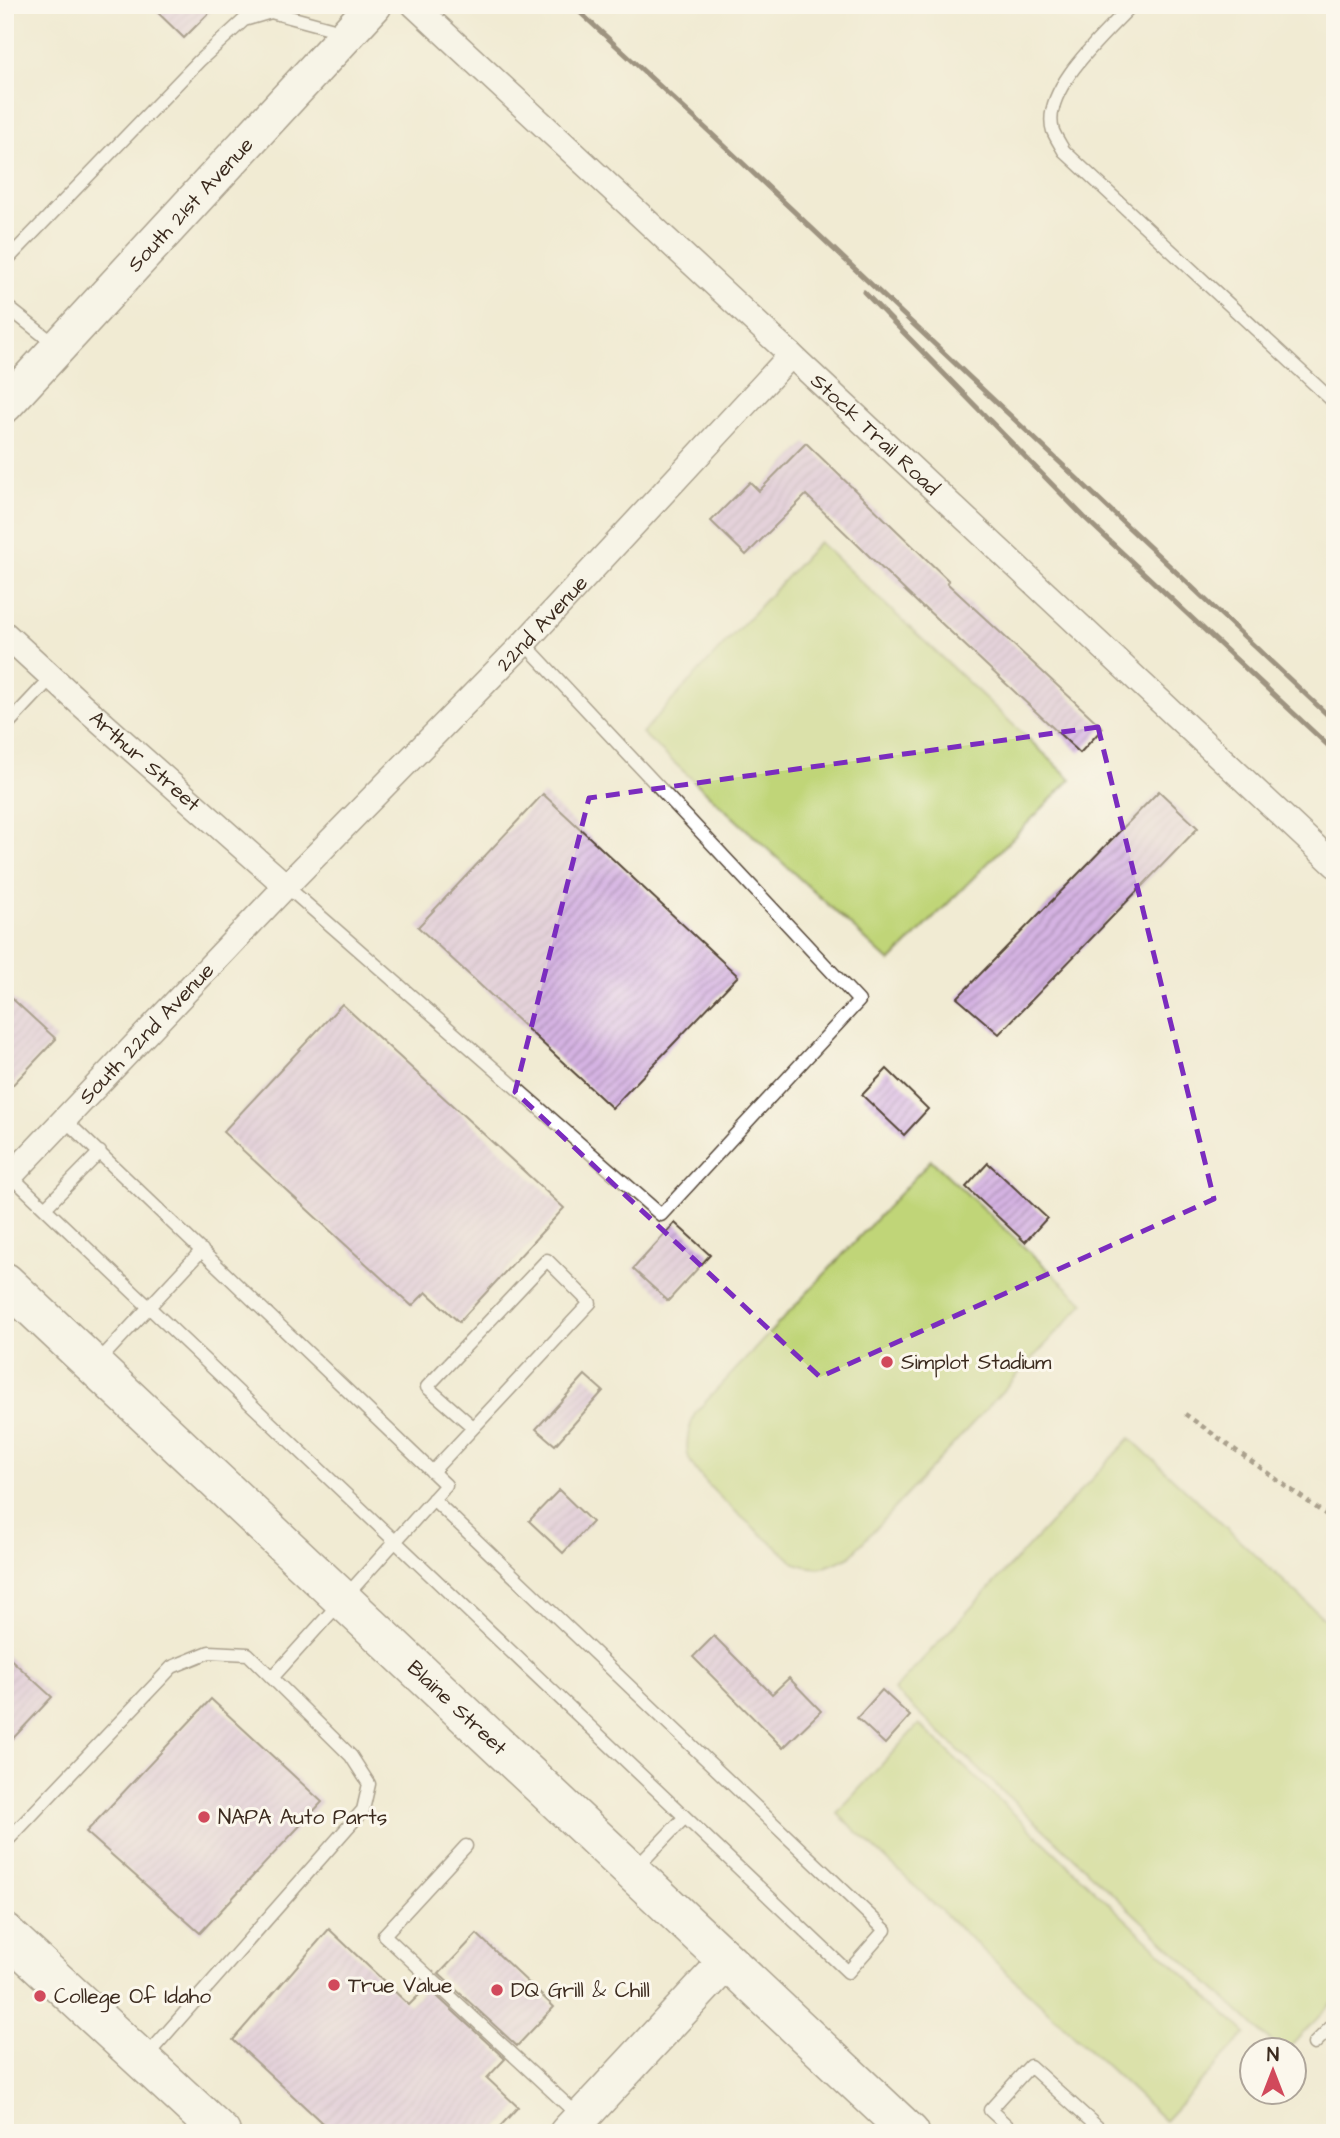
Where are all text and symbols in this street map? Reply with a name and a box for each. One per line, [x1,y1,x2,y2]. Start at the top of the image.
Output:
street label: South 21st Avenue [121,131,260,278]
street label: Stock Trail Road [804,367,946,502]
street label: 22nd Avenue [490,569,595,678]
street label: Arthur Street [83,704,207,819]
street label: South 22nd Avenue [72,956,221,1111]
place label: Simplot Stadium [901,1348,1052,1378]
marker: Simplot Stadium [879,1354,895,1370]
street label: Blaine Street [401,1654,514,1762]
place label: NAPA Auto Parts [218,1803,387,1832]
marker: NAPA Auto Parts [196,1809,212,1825]
place label: True Value [348,1971,452,2000]
place label: DQ Grill & Chill [511,1976,650,2005]
marker: True Value [326,1977,342,1993]
place label: College Of Idaho [54,1982,211,2013]
marker: DQ Grill & Chill [489,1982,505,1998]
marker: College Of Idaho [32,1988,48,2004]
north arrow [1238,2036,1308,2106]
text: N [1267,2042,1279,2069]

